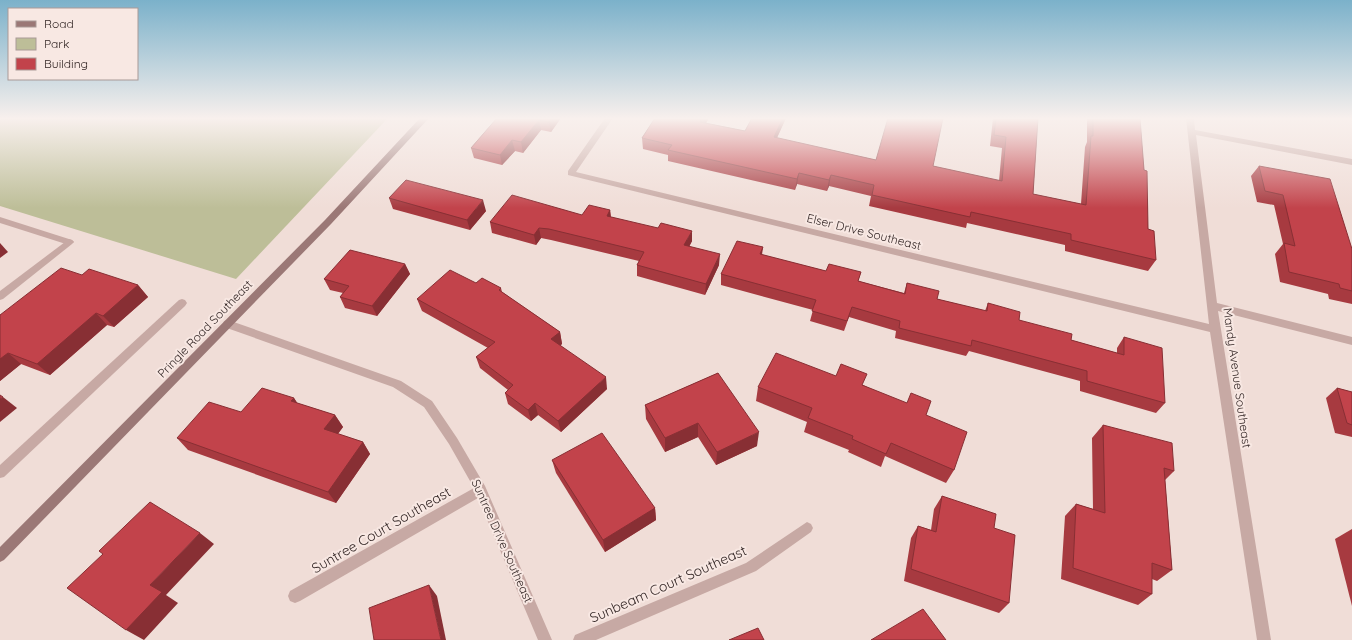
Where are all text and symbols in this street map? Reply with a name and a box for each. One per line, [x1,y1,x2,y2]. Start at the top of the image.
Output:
legend [8,8,138,80]
text: Road [44,16,74,31]
text: Park [44,36,69,51]
text: Building [44,56,88,71]
street label: Elser Drive Southeast [805,210,923,253]
street label: Pringle Road Southeast [154,277,255,381]
street label: Mandy Avenue Southeast [1220,307,1255,449]
street label: Suntree Drive Southeast [468,477,536,605]
street label: Suntree Court Southeast [308,483,454,577]
street label: Sunbeam Court Southeast [587,541,749,627]

